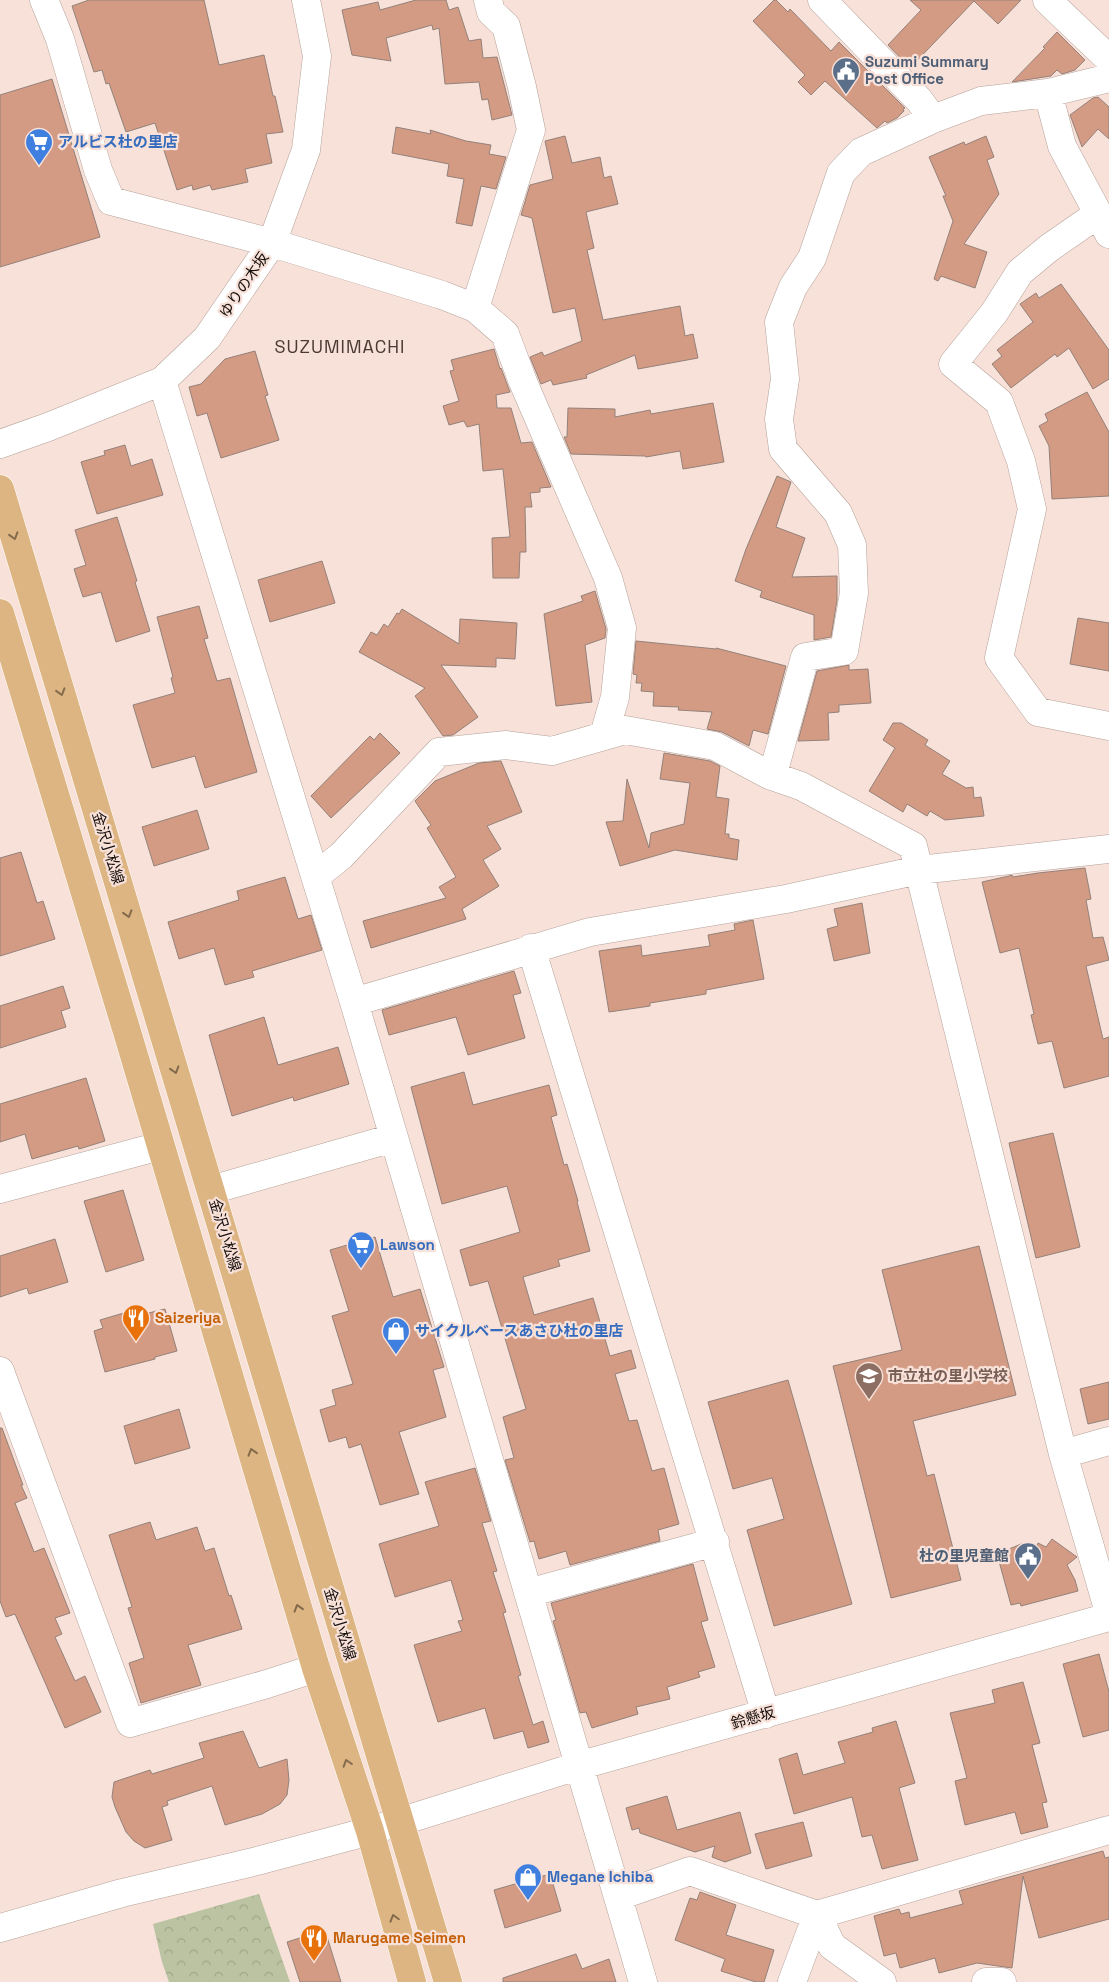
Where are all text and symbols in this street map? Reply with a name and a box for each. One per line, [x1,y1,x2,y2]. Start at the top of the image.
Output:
place label: Suzumi Summary Post Office [865,52,989,88]
public building icon: Suzumi Summary Post Office [831,56,861,95]
supermarket icon: アルビス杜の里店 [24,127,54,166]
place label: アルビス杜の里店 [58,132,178,151]
street label: ゆりの木坂 [215,248,272,321]
district label: SUZUMIMACHI [275,335,405,358]
one-way arrow [9,531,19,540]
one-way arrow [55,687,65,695]
street label: 金沢小松線 [88,809,129,887]
one-way arrow [123,910,133,918]
one-way arrow [170,1065,180,1073]
street label: 金沢小松線 [205,1196,246,1274]
supermarket icon: Lawson [346,1230,376,1269]
place label: Lawson [380,1235,435,1254]
restaurant icon: Saizeriya [121,1303,151,1342]
place label: Saizeriya [155,1308,221,1327]
shop icon: サイクルベースあさひ杜の里店 [381,1316,411,1355]
place label: サイクルベースあさひ杜の里店 [415,1321,624,1340]
school or university icon: 市立杜の里小学校 [854,1361,884,1400]
place label: 市立杜の里小学校 [888,1366,1008,1385]
one-way arrow [247,1448,257,1457]
public building icon: 杜の里児童館 [1013,1541,1043,1580]
place label: 杜の里児童館 [919,1546,1009,1565]
street label: 金沢小松線 [320,1585,361,1663]
one-way arrow [294,1604,304,1612]
street label: 鈴懸坂 [729,1702,777,1733]
one-way arrow [343,1759,353,1767]
shop icon: Megane Ichiba [513,1862,543,1901]
place label: Megane Ichiba [547,1867,653,1886]
one-way arrow [389,1914,400,1923]
restaurant icon: Marugame Seimen [299,1923,329,1962]
place label: Marugame Seimen [333,1928,466,1947]

